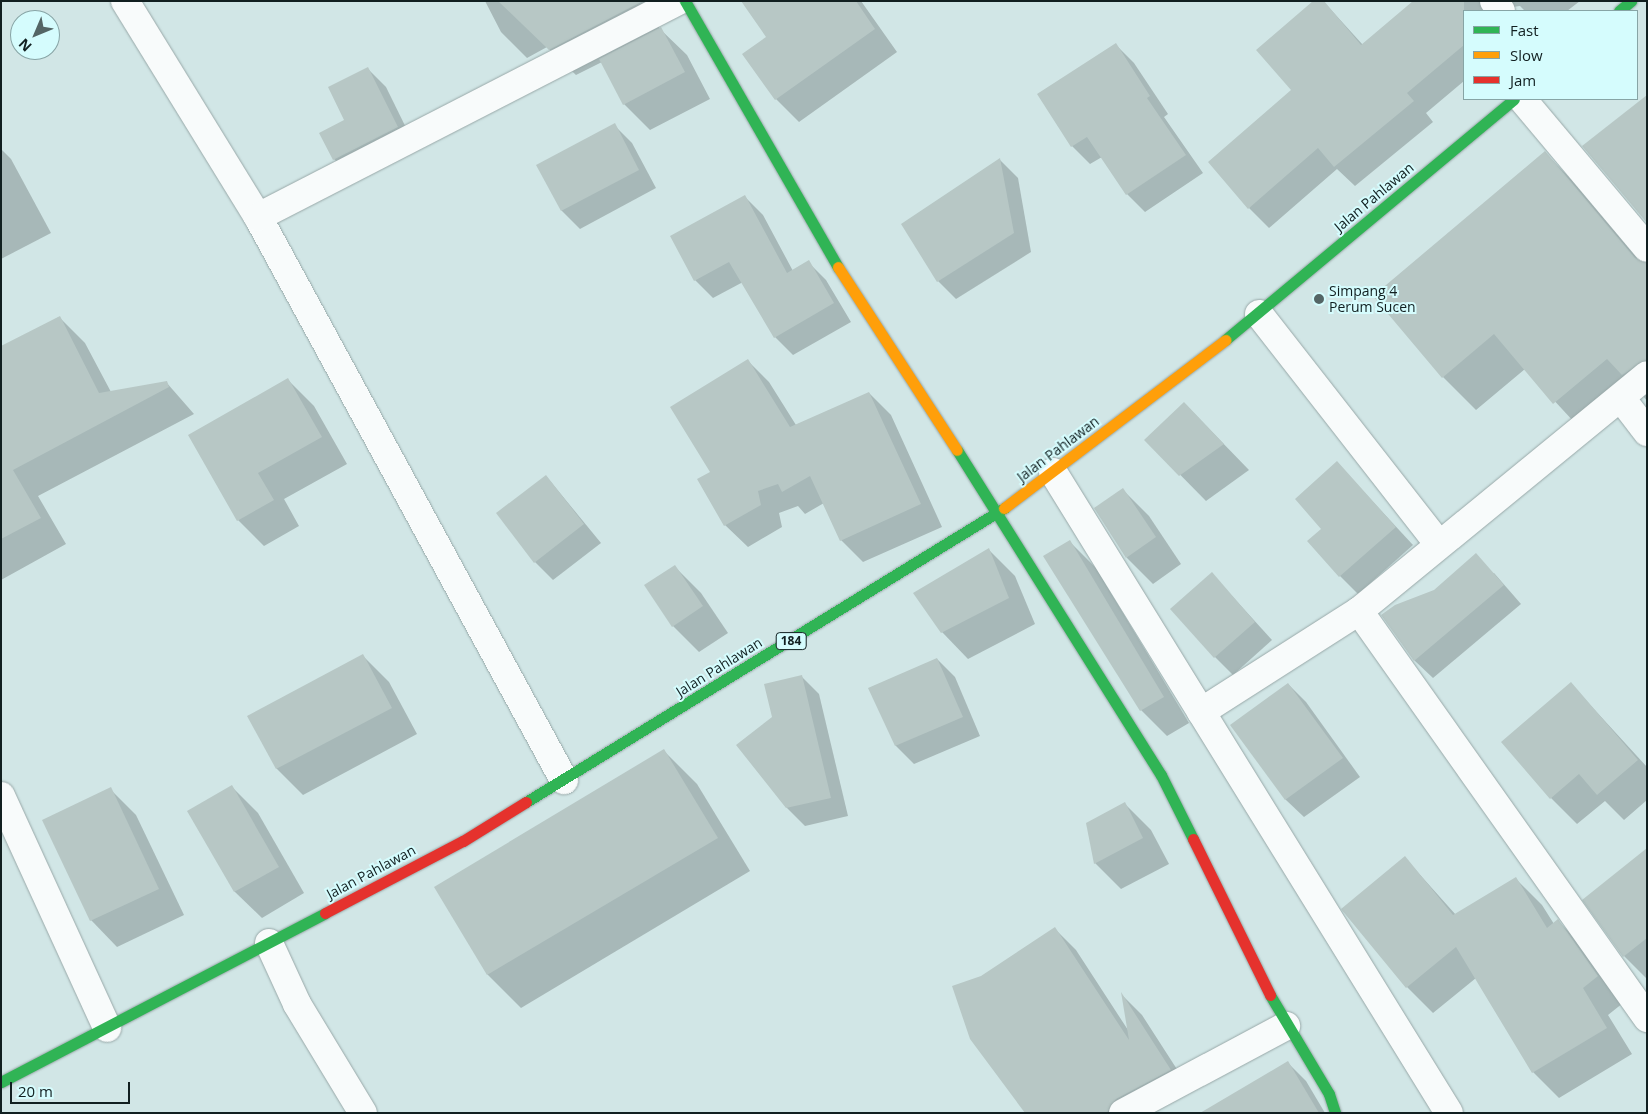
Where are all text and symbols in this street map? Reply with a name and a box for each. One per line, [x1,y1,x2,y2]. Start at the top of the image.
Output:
north arrow [10,10,60,60]
legend [1463,10,1638,100]
text: Fast [1510,20,1539,40]
text: N [14,35,35,56]
text: Slow [1510,45,1543,65]
text: Jam [1510,70,1536,90]
street label: Jalan Pahlawan [1331,159,1417,235]
place label: Simpang 4 Perum Sucen [1329,283,1416,316]
marker: Simpang 4 Perum Sucen [1313,293,1325,305]
street label: Jalan Pahlawan [1014,413,1102,485]
road number: 184 [775,631,807,650]
street label: Jalan Pahlawan [673,634,765,700]
street label: Jalan Pahlawan [324,841,418,903]
scale bar [12,1072,132,1104]
text: 20 m [18,1081,53,1101]

